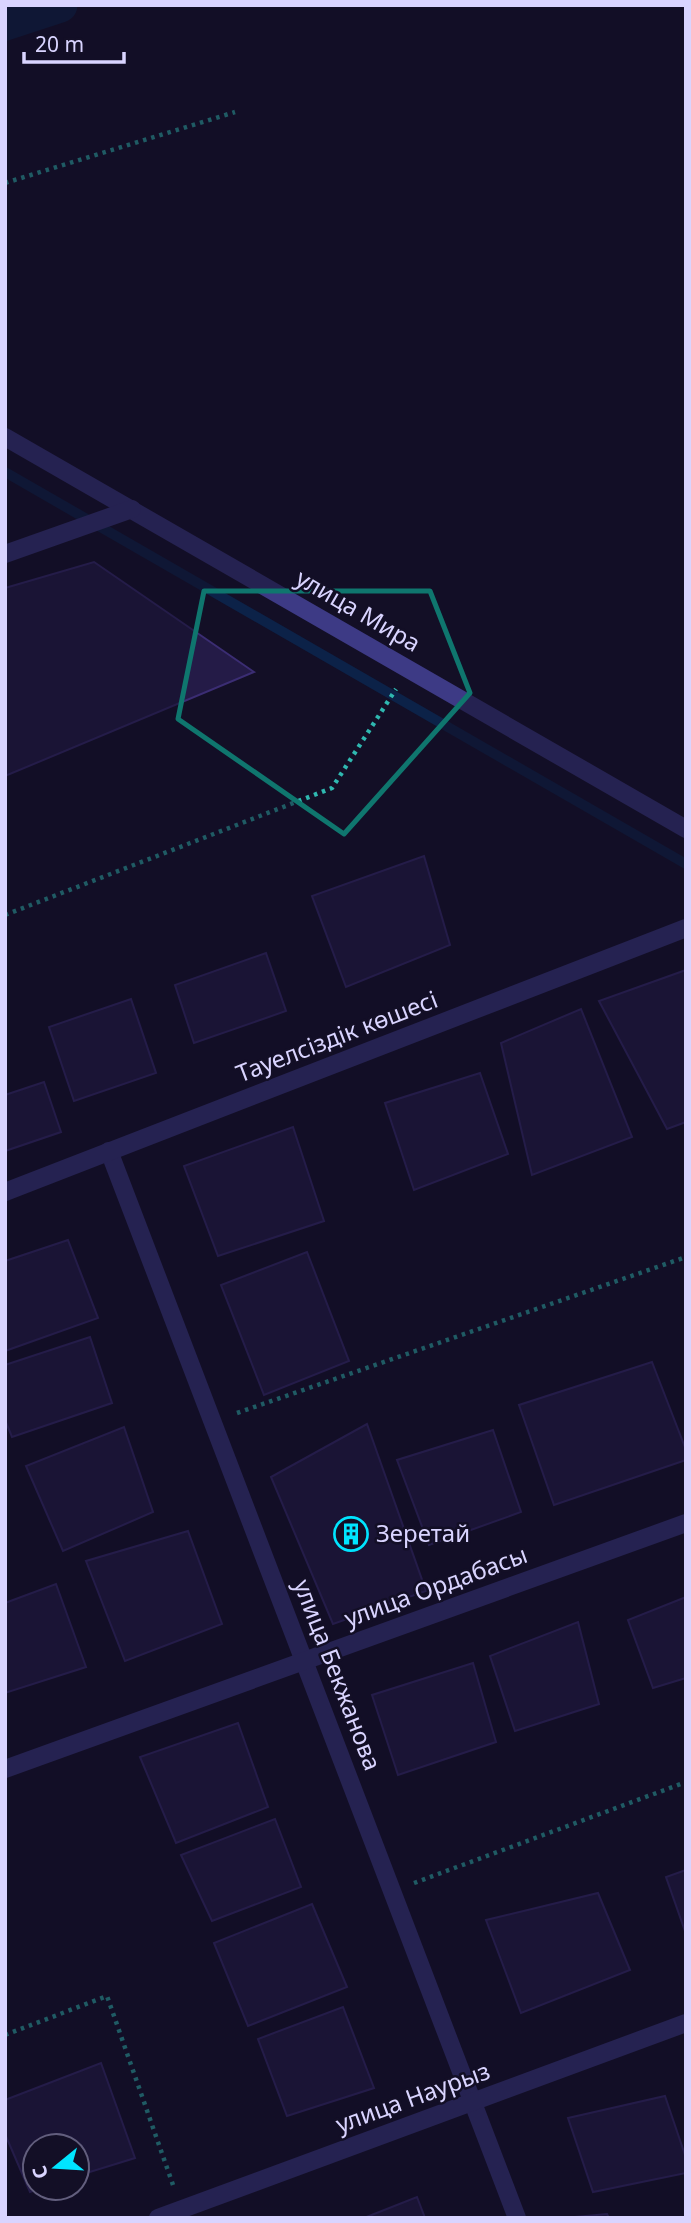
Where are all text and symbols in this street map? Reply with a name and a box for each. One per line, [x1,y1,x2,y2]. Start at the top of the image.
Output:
scale bar [24,21,124,65]
text: 20 m [35,30,84,58]
street label: улица Мира [290,561,427,659]
street label: Тауелсіздік көшесі [231,982,442,1089]
building icon: Зеретай [332,1515,370,1553]
place label: Зеретай [376,1516,470,1549]
street label: улица Ордабасы [339,1537,532,1634]
street label: улица Бекжанова [287,1574,390,1775]
street label: улица Наурыз [331,2053,494,2140]
north arrow [21,2132,91,2202]
text: С [26,2162,54,2182]

